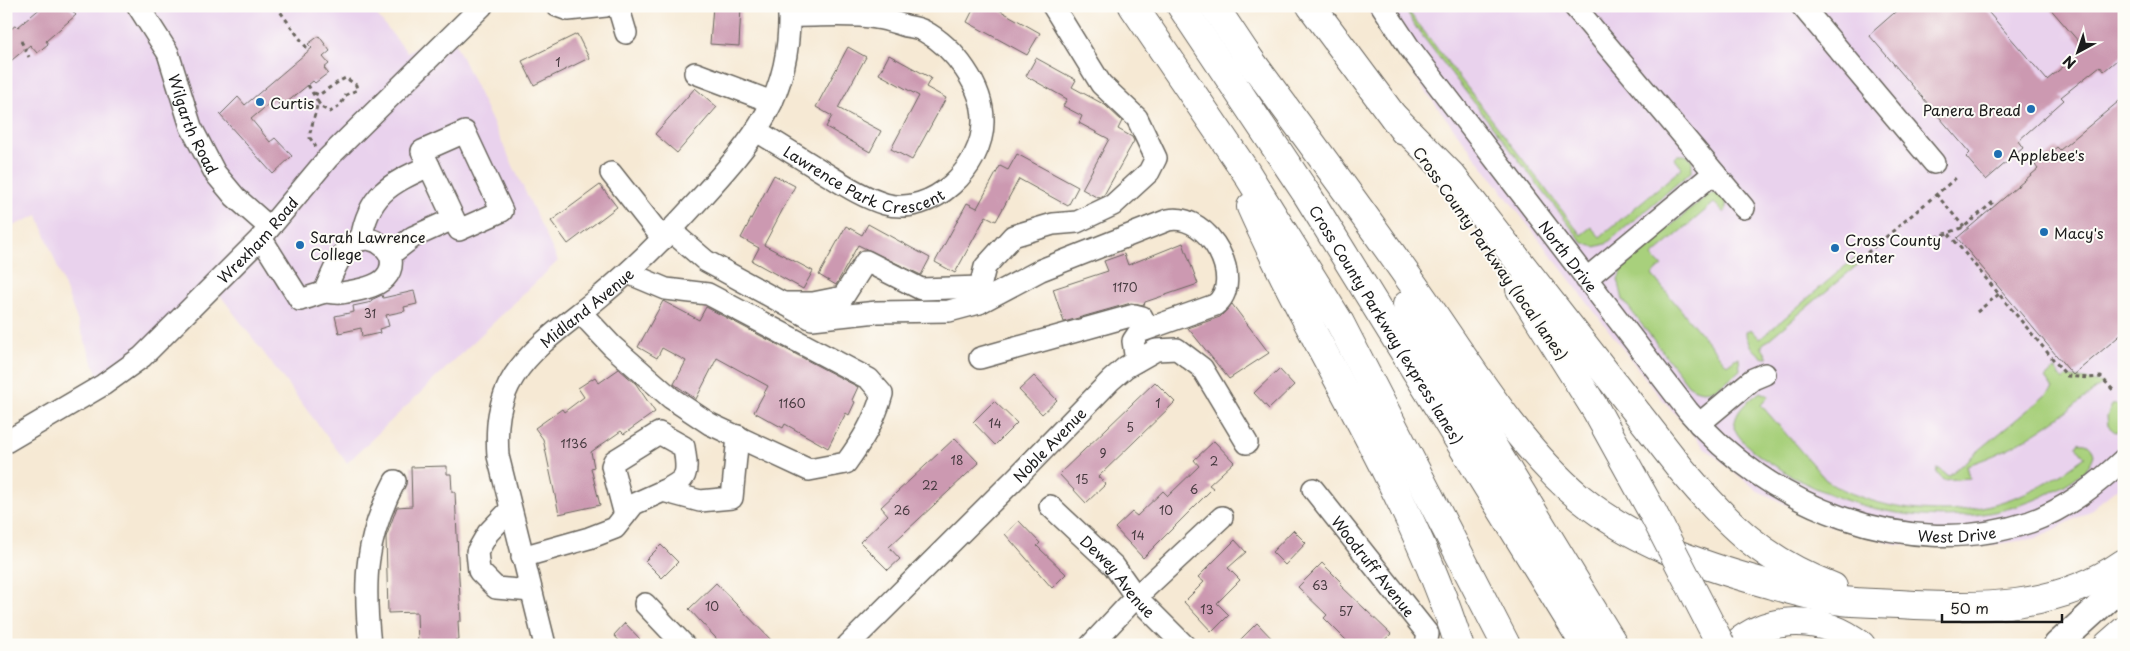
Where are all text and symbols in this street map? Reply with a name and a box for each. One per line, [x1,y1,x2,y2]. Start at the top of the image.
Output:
north arrow [2052,28,2102,78]
text: N [2058,51,2080,74]
house number: 1 [555,53,561,71]
street label: Wilgarth Road [164,71,225,178]
place label: Curtis [270,91,314,114]
marker: Curtis [254,96,266,108]
place label: Panera Bread [1923,98,2021,121]
marker: Panera Bread [2025,103,2037,115]
street label: Lawrence Park Crescent [780,139,949,218]
street label: Cross County Parkway (local lanes) [1408,141,1574,365]
place label: Applebee's [2008,143,2085,166]
marker: Applebee's [1992,148,2004,160]
street label: Wrexham Road [211,191,303,288]
street label: Cross County Parkway (express lanes) [1304,200,1470,448]
street label: North Drive [1534,215,1604,296]
place label: Macy's [2054,221,2104,244]
place label: Sarah Lawrence College [310,225,425,265]
marker: Macy's [2038,226,2050,238]
place label: Cross County Center [1845,228,1941,268]
marker: Sarah Lawrence College [294,239,306,251]
marker: Cross County Center [1829,242,1841,254]
street label: Midland Avenue [534,262,638,352]
house number: 1170 [1112,278,1138,296]
house number: 31 [364,304,376,322]
house number: 1160 [778,394,806,412]
house number: 1 [1155,394,1161,412]
street label: Noble Avenue [1007,402,1091,487]
house number: 14 [988,414,1002,432]
house number: 5 [1126,418,1134,436]
house number: 1136 [561,434,587,452]
house number: 9 [1099,444,1107,462]
house number: 18 [951,451,963,469]
house number: 2 [1210,452,1218,470]
house number: 15 [1075,470,1089,488]
house number: 22 [922,476,938,494]
house number: 6 [1190,480,1198,498]
house number: 26 [894,501,910,519]
house number: 10 [1159,501,1173,519]
street label: Woodruff Avenue [1327,510,1421,621]
street label: West Drive [1917,520,1998,547]
house number: 14 [1131,526,1145,544]
street label: Dewey Avenue [1076,529,1161,622]
house number: 63 [1312,576,1328,594]
scale bar [1942,591,2062,623]
text: 50 m [1950,596,1989,619]
house number: 10 [705,597,719,615]
house number: 13 [1200,600,1214,618]
house number: 57 [1339,602,1353,620]

